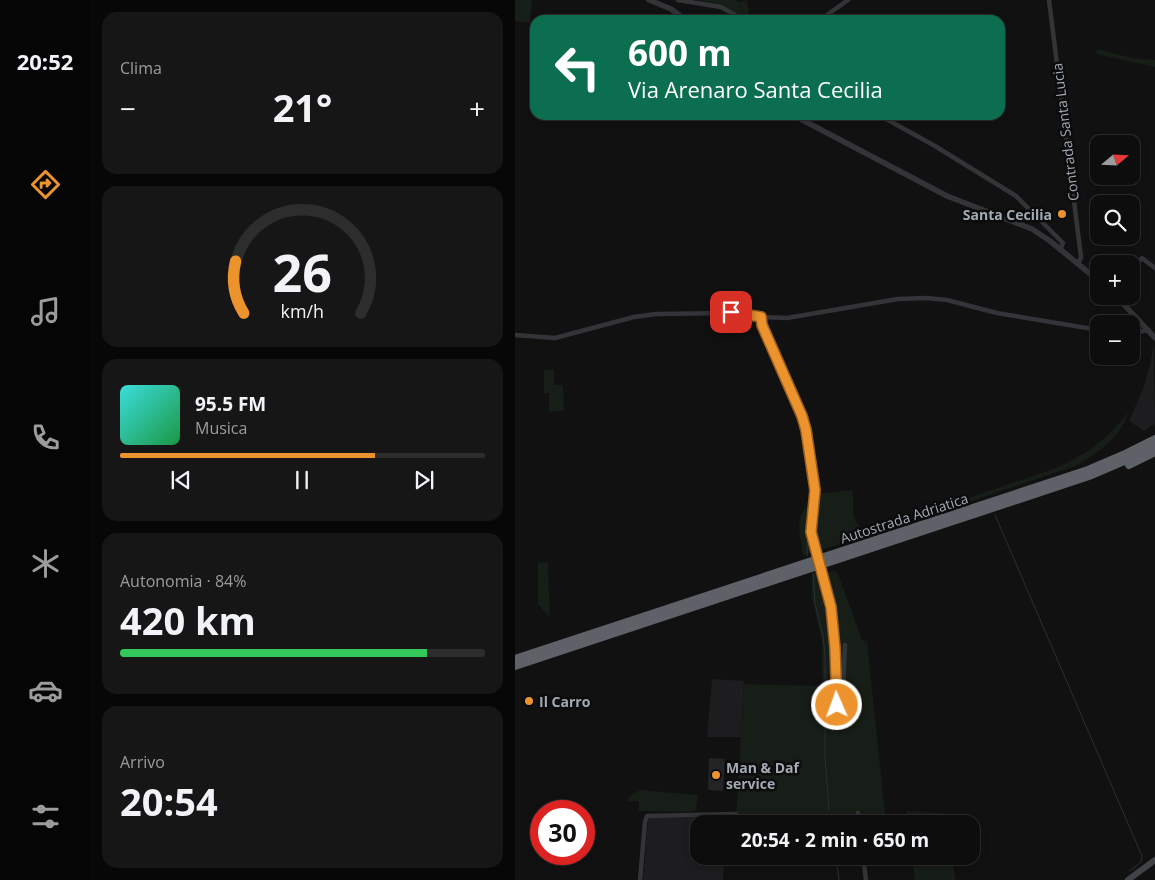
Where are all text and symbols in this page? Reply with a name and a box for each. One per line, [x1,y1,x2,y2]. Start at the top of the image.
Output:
text: 600 m [628,29,732,76]
icon: left [545,35,610,100]
text: 20:52 [17,46,73,76]
text: Clima [120,57,162,79]
street label: Contrada Santa Lucia [1047,62,1083,202]
text: Via Arenaro Santa Cecilia [628,74,883,104]
text: 21° [273,81,332,133]
text: − [120,89,136,127]
text: + [469,89,485,127]
north arrow [1090,135,1140,185]
map controls [1090,135,1140,365]
icon: directions [28,167,63,202]
button: search [1090,195,1140,245]
place label: Santa Cecilia [963,205,1052,224]
marker: Santa Cecilia [1056,208,1068,220]
text: 26 [273,236,332,307]
button: + [1090,255,1140,305]
pin [710,291,752,333]
icon: music [28,294,63,329]
icon: arrive [717,298,745,326]
text: km/h [281,299,324,323]
button: − [1090,315,1140,365]
text: 95.5 FM [195,391,266,417]
text: Musica [195,417,247,439]
icon: phone [28,420,63,455]
icon: previous [167,466,195,494]
icon: pause [288,466,316,494]
icon: next [410,466,438,494]
street label: Autostrada Adriatica [838,488,970,548]
icon: climate [28,546,63,581]
text: Autonomia · 84% [120,570,246,592]
text: 420 km [120,594,256,646]
icon: car [28,673,63,708]
position arrow [810,678,862,730]
place label: Il Carro [539,692,591,711]
marker: Il Carro [523,695,535,707]
text: Arrivo [120,751,165,773]
place label: Man & Daf service [726,758,800,793]
marker: Man & Daf service [710,769,722,781]
text: 20:54 [120,775,218,827]
icon: filters [28,799,63,834]
speed limit sign: 30 [530,800,595,865]
text: 20:54 · 2 min · 650 m [741,827,929,853]

